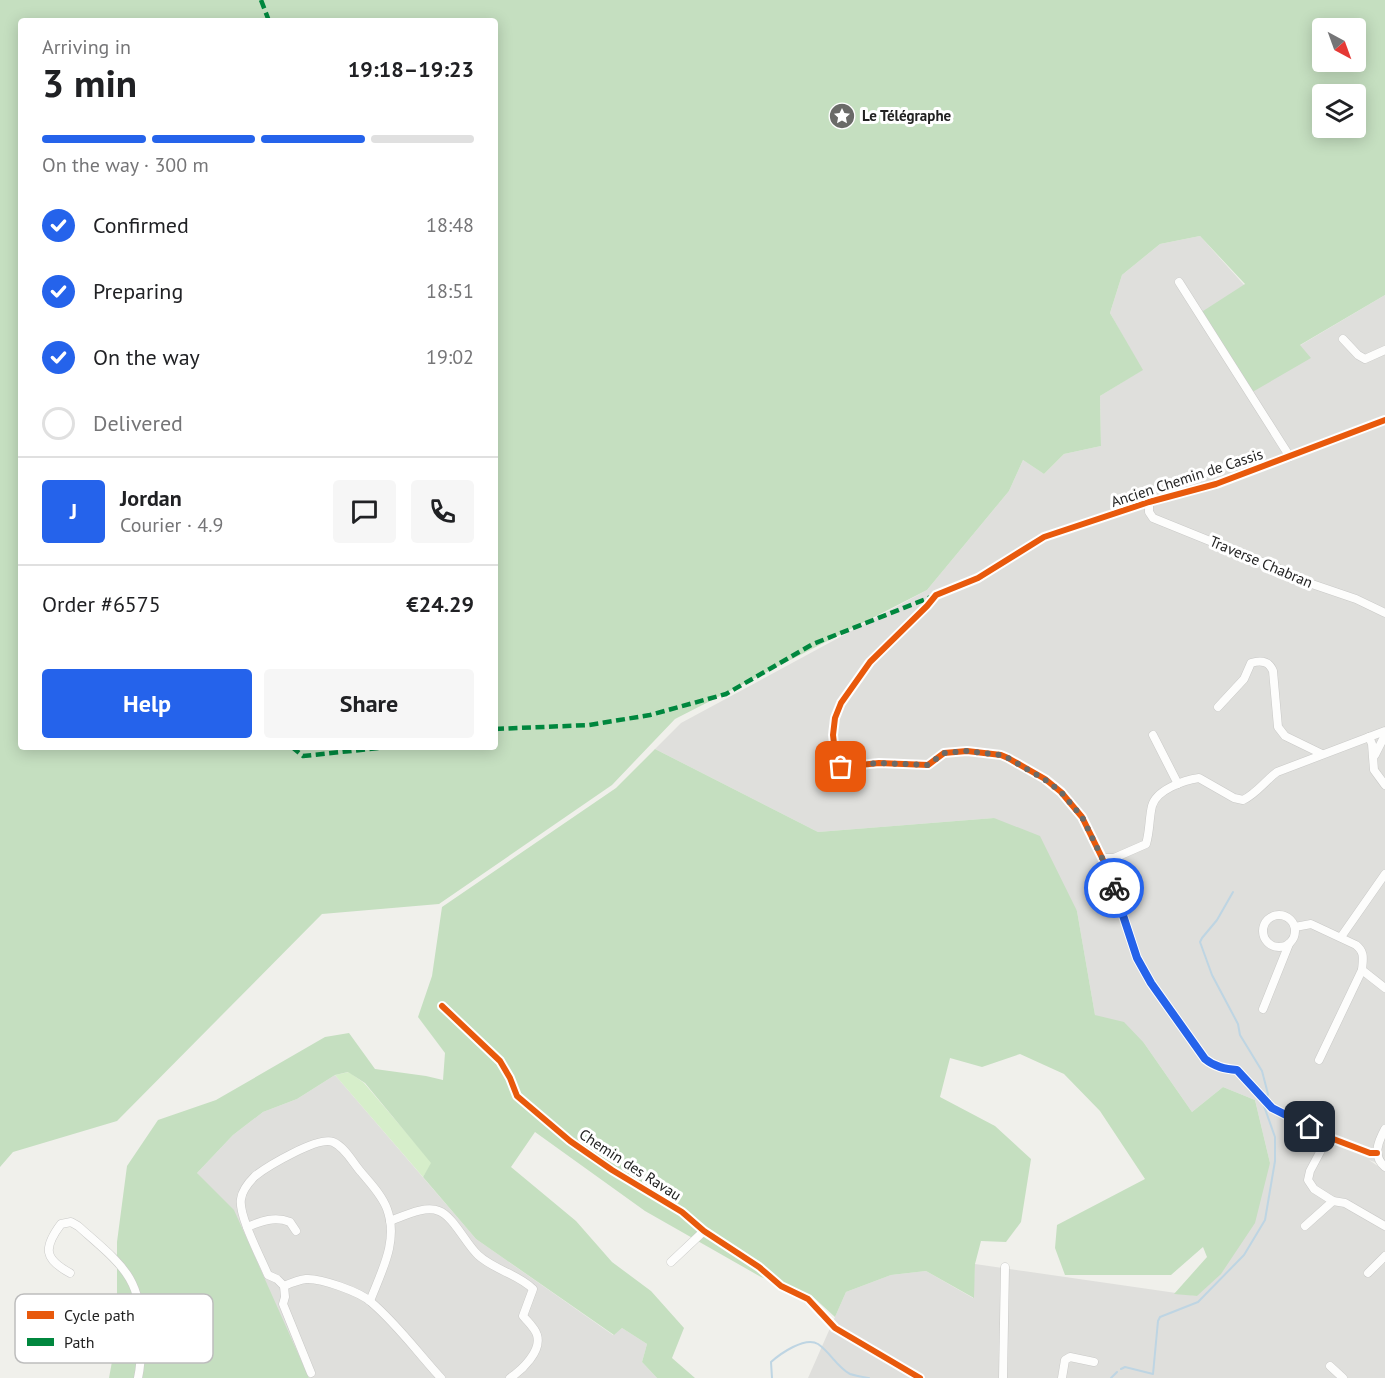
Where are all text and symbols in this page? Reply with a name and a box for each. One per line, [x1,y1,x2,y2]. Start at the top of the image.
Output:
north arrow [1312,18,1366,72]
map controls [1312,18,1366,138]
text: Arriving in [42,34,131,60]
text: 19:18–19:23 [348,55,474,83]
text: 3 min [42,57,137,108]
button: layers [1312,84,1366,138]
place icon: Le Télégraphe [827,101,857,131]
place label: Le Télégraphe [862,106,952,125]
text: On the way · 300 m [42,152,209,178]
icon: check [42,209,75,242]
text: Confirmed [93,211,189,239]
text: 18:48 [426,212,474,238]
icon: check [42,275,75,308]
text: Preparing [93,277,183,305]
text: 18:51 [426,278,474,304]
icon: check [42,341,75,374]
text: On the way [93,343,200,371]
text: 19:02 [426,344,474,370]
text: Delivered [93,409,183,437]
street label: Ancien Chemin de Cassis [1108,444,1265,511]
button: chat [333,480,396,543]
button: phone [411,480,474,543]
text: Jordan [120,484,182,512]
text: J [70,497,77,525]
text: Courier · 4.9 [120,512,223,538]
street label: Traverse Chabran [1207,531,1316,592]
text: Order #6575 [42,590,161,618]
text: €24.29 [406,590,474,618]
button: Help [42,669,252,738]
button: Share [264,669,474,738]
pin [815,741,866,792]
icon: bag [824,750,857,783]
courier [1084,858,1144,918]
icon: bike [1098,872,1131,905]
pin [1284,1101,1335,1152]
icon: home [1293,1110,1326,1143]
street label: Chemin des Ravau [576,1125,685,1205]
legend [15,1294,213,1363]
text: Cycle path [64,1305,135,1325]
text: Path [64,1332,95,1352]

